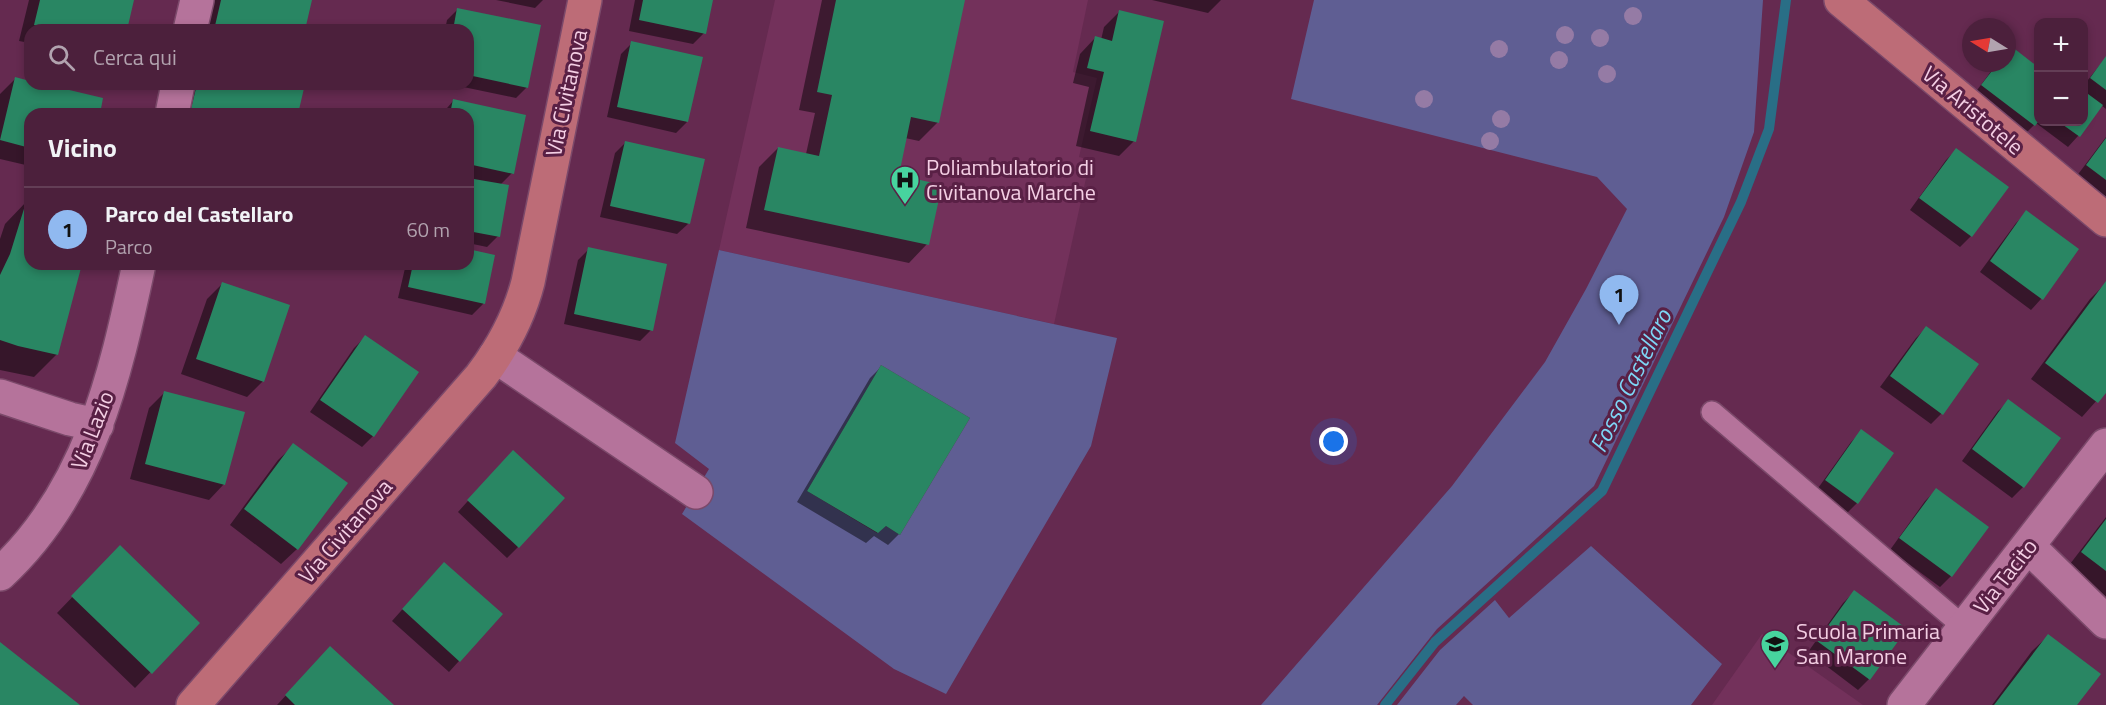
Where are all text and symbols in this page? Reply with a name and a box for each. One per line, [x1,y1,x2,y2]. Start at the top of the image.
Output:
north arrow [1962,18,2016,72]
map controls [2034,18,2088,126]
button: + [2034,18,2088,72]
search box [24,24,474,90]
street label: Via Civitanova [536,26,596,160]
text: Cerca qui [93,40,177,74]
icon: search [45,41,78,74]
street label: Via Aristotele [1915,57,2031,163]
button: − [2034,72,2088,126]
text: Vicino [48,128,117,167]
place label: Poliambulatorio di Civitanova Marche [926,150,1096,209]
hospital icon: Poliambulatorio di Civitanova Marche [889,164,921,206]
text: Parco del Castellaro [105,197,293,231]
text: 1 [62,214,73,245]
text: 60 m [406,214,450,245]
text: Parco [105,231,153,262]
pin: 1 [1600,276,1638,325]
water label: Fosso Castellaro [1580,302,1681,458]
street label: Via Lazio [62,386,122,474]
your location [1319,427,1348,456]
street label: Via Civitanova [290,471,400,591]
street label: Via Tacito [1965,531,2045,621]
place label: Scuola Primaria San Marone [1796,614,1940,673]
school or university icon: Scuola Primaria San Marone [1759,628,1791,670]

